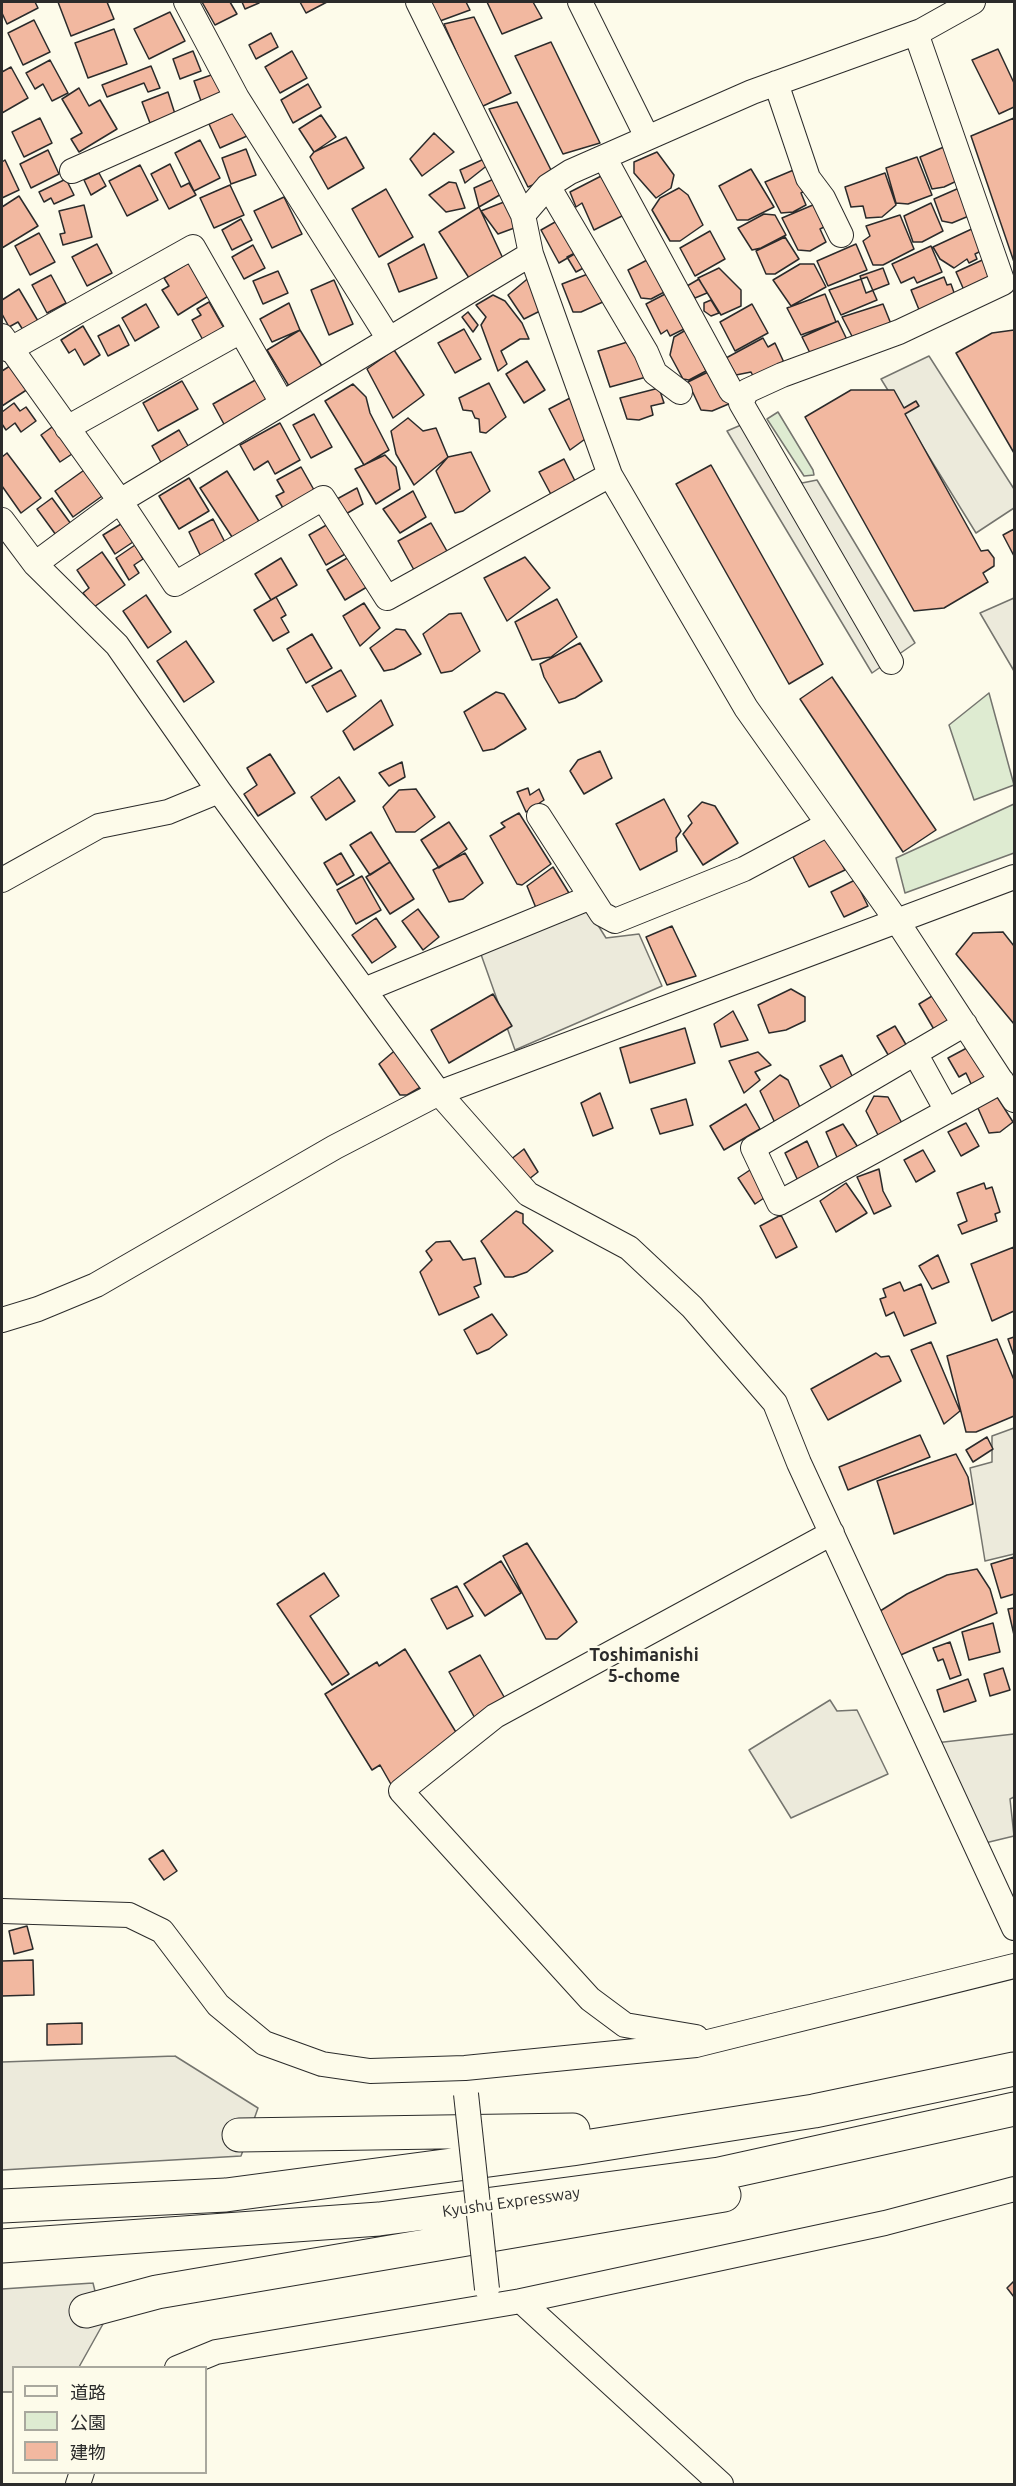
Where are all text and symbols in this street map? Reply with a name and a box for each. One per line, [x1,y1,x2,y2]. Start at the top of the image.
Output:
district label: Toshimanishi 5-chome [589,1644,699,1686]
street label: Kyushu Expressway [441,2183,581,2221]
legend [12,2366,207,2474]
text: 道路 [70,2382,106,2402]
text: 公園 [70,2412,106,2432]
text: 建物 [70,2442,106,2462]

